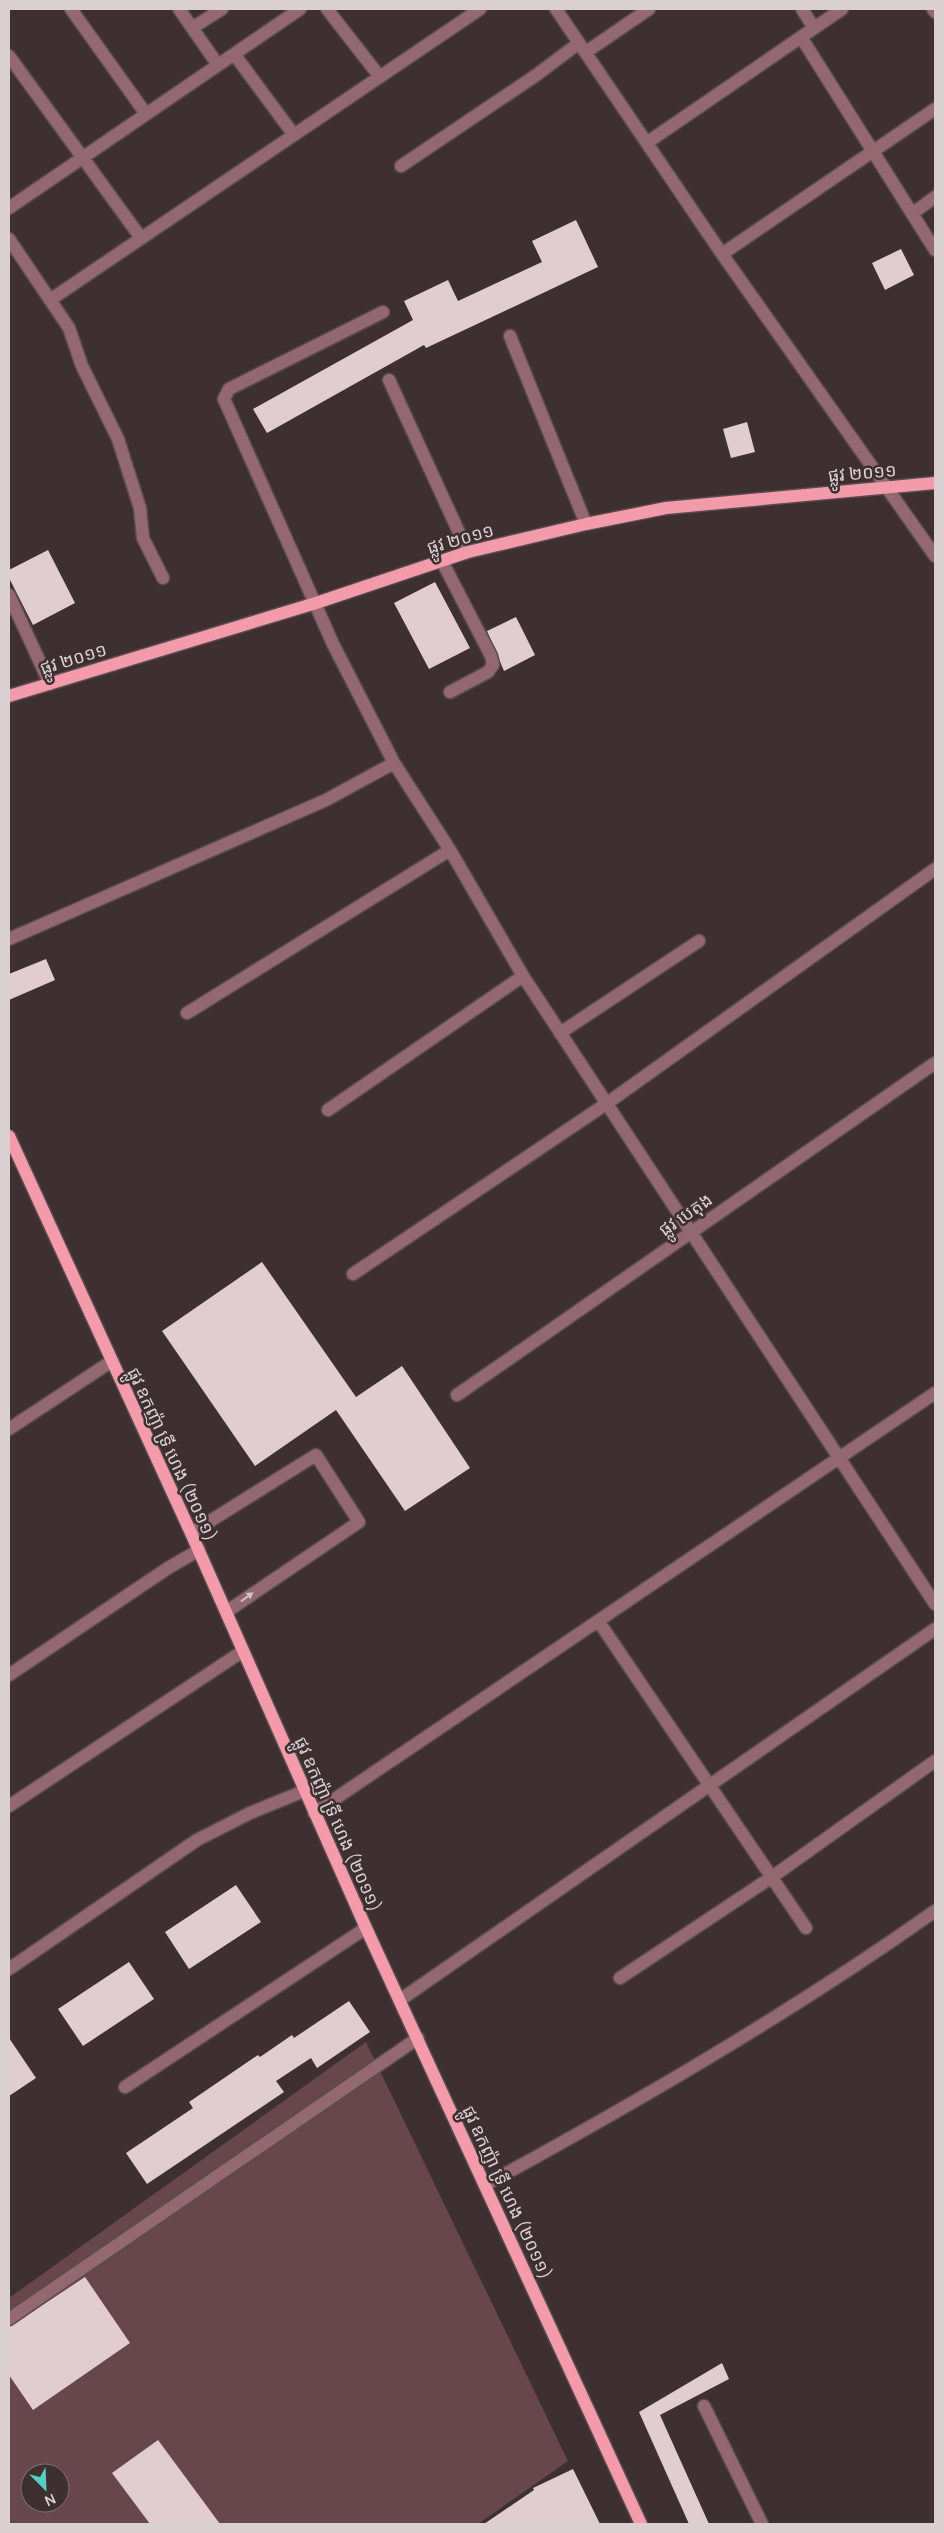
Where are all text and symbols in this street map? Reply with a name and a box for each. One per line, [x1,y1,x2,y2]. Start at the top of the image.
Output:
street label: ផ្លូវ ២០១១ [827,457,898,492]
street label: ផ្លូវ ២០១១ [424,517,498,564]
street label: ផ្លូវ ២០១១ [37,636,111,685]
street label: ផ្លូវ បេតុង [653,1187,720,1246]
street label: ផ្លូវ ឧកញ៉ា ទ្រី ហេង (២០១១) [117,1363,224,1547]
one-way arrow [240,1592,254,1602]
street label: ផ្លូវ ឧកញ៉ា ទ្រី ហេង (២០១១) [285,1733,388,1918]
street label: ផ្លូវ ឧកញ៉ា ទ្រី ហេង (២០១១) [452,2101,559,2285]
north arrow [20,2463,70,2513]
text: N [42,2490,59,2511]

